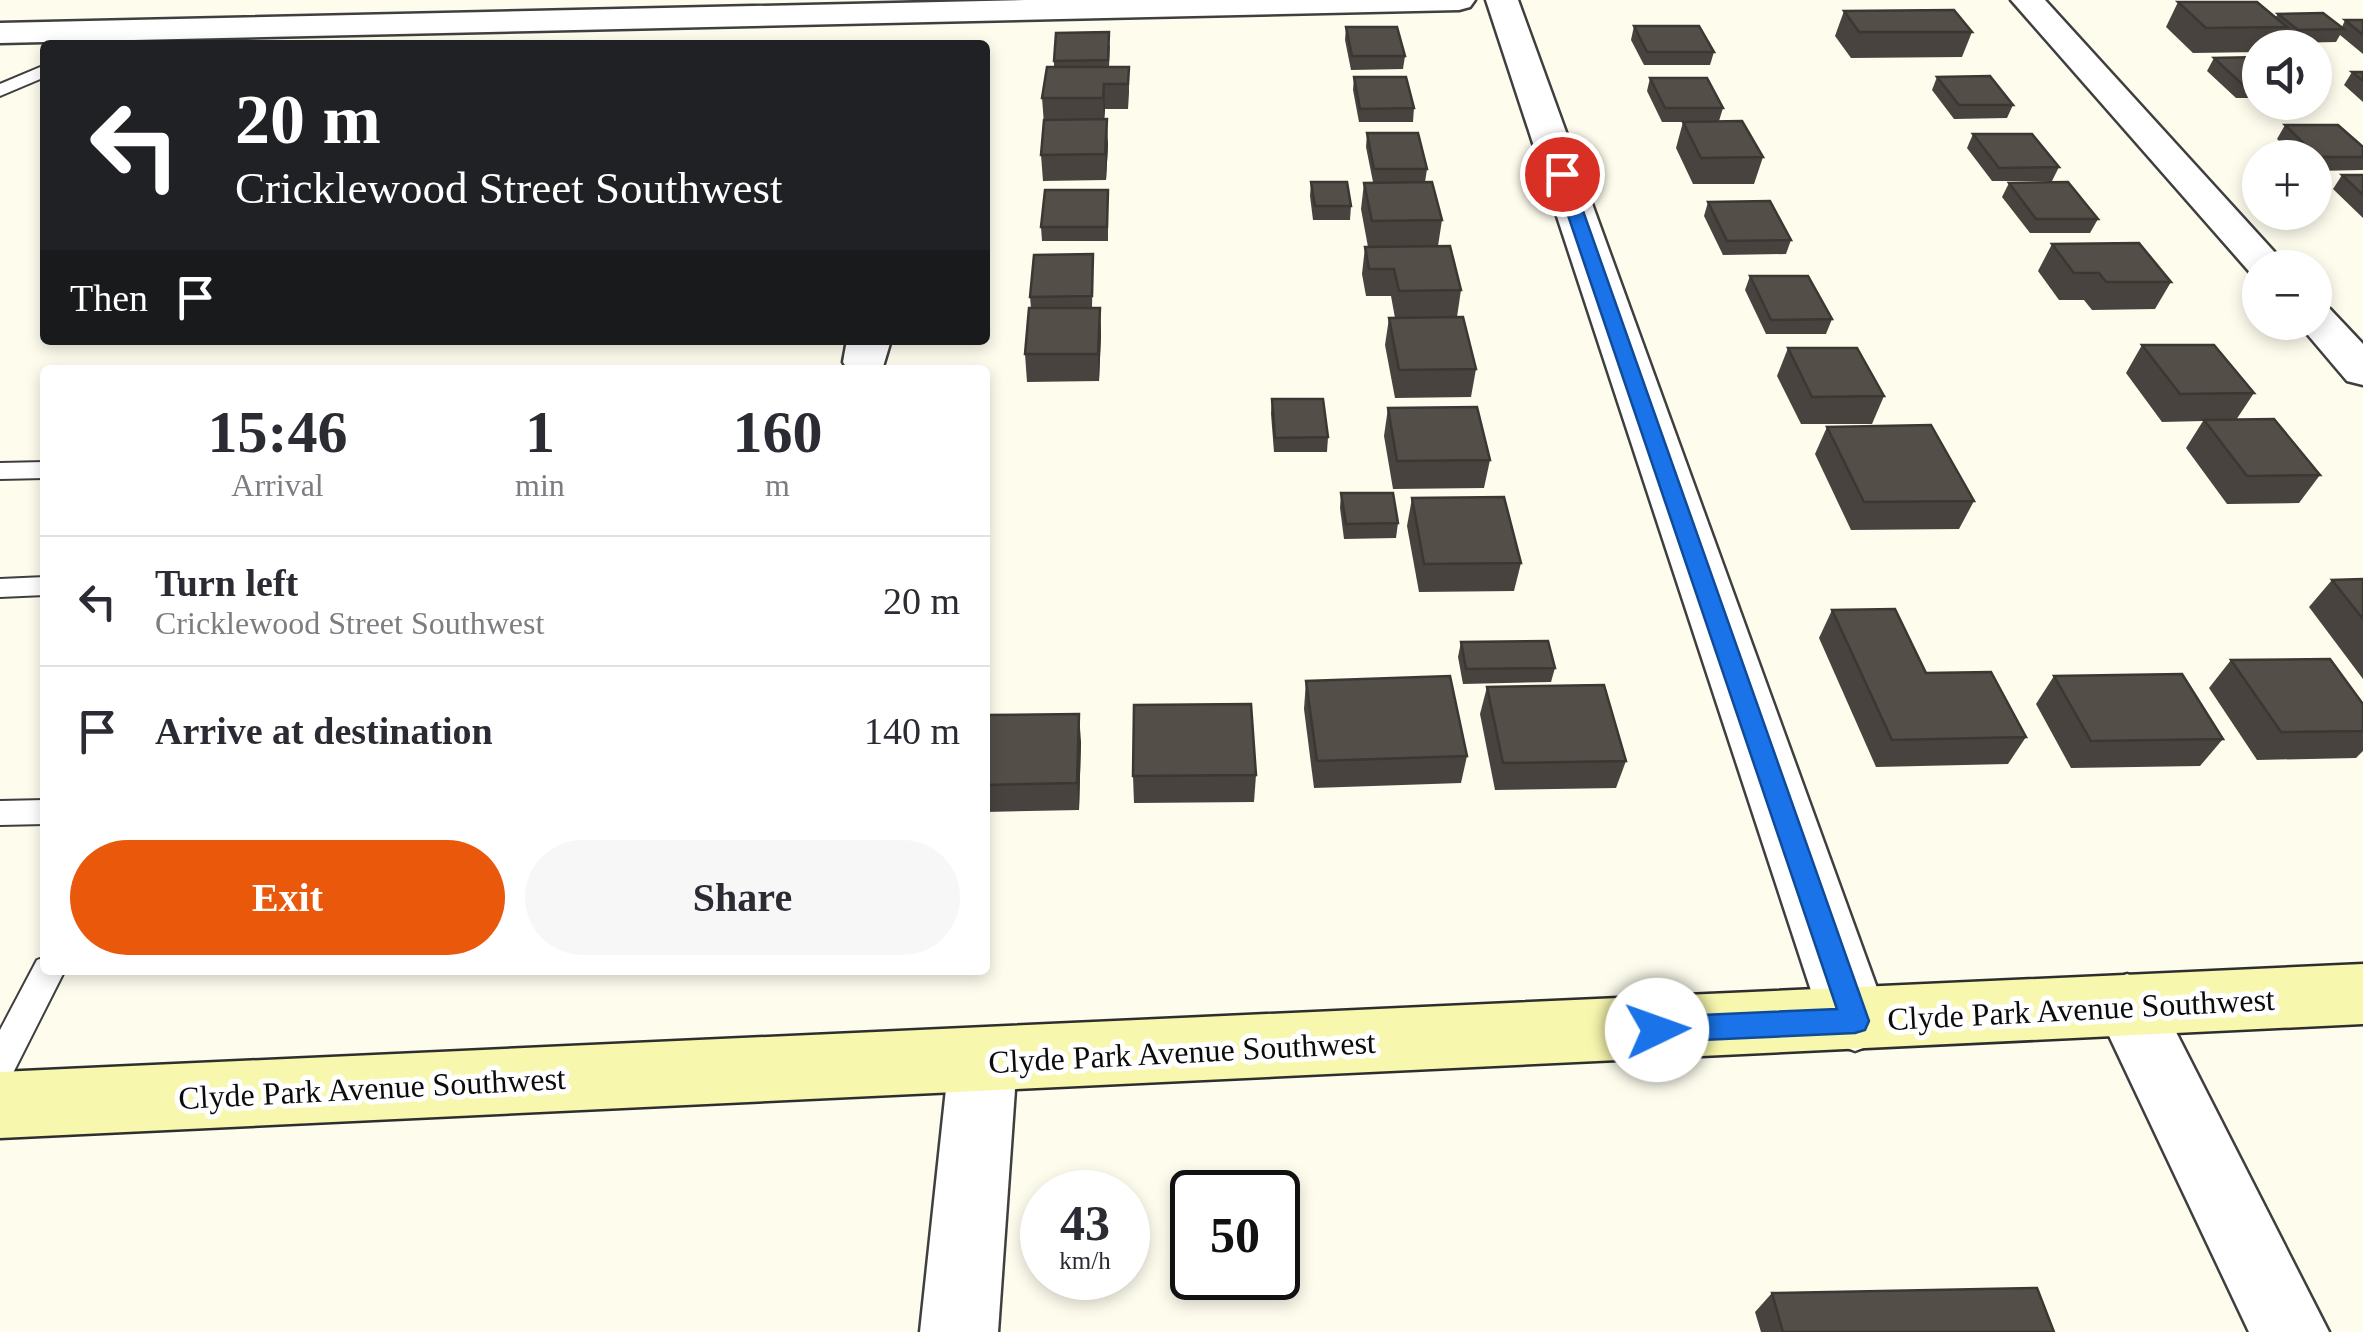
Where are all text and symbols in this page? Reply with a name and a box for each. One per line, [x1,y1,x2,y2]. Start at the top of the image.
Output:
map controls [2242,30,2332,340]
button: sound [2242,30,2332,120]
icon: left [70,80,200,210]
text: 20 m [235,81,381,158]
pin [1520,132,1605,217]
button: + [2242,140,2332,230]
icon: arrive [1535,147,1590,202]
text: Cricklewood Street Southwest [235,163,782,213]
button: − [2242,250,2332,340]
icon: arrive [168,270,223,325]
text: Then [70,277,148,319]
text: 15:46 [208,399,348,465]
text: 1 [525,399,555,465]
text: 160 [732,399,822,465]
text: Arrival [231,467,324,503]
text: min [515,467,565,503]
text: m [765,467,790,503]
text: Turn left [155,562,298,604]
icon: left [70,574,125,629]
text: 20 m [883,580,960,622]
text: Cricklewood Street Southwest [155,605,544,641]
icon: arrive [70,704,125,759]
text: Arrive at destination [155,710,493,752]
text: 140 m [864,710,960,752]
button: Exit [70,840,505,955]
button: Share [525,840,960,955]
position arrow [1605,978,1709,1082]
street label: Clyde Park Avenue Southwest [1886,981,2276,1037]
street label: Clyde Park Avenue Southwest [987,1024,1377,1080]
street label: Clyde Park Avenue Southwest [177,1060,567,1116]
speed limit sign: 50 [1170,1170,1300,1300]
text: 43 [1060,1195,1110,1251]
text: km/h [1059,1247,1111,1274]

